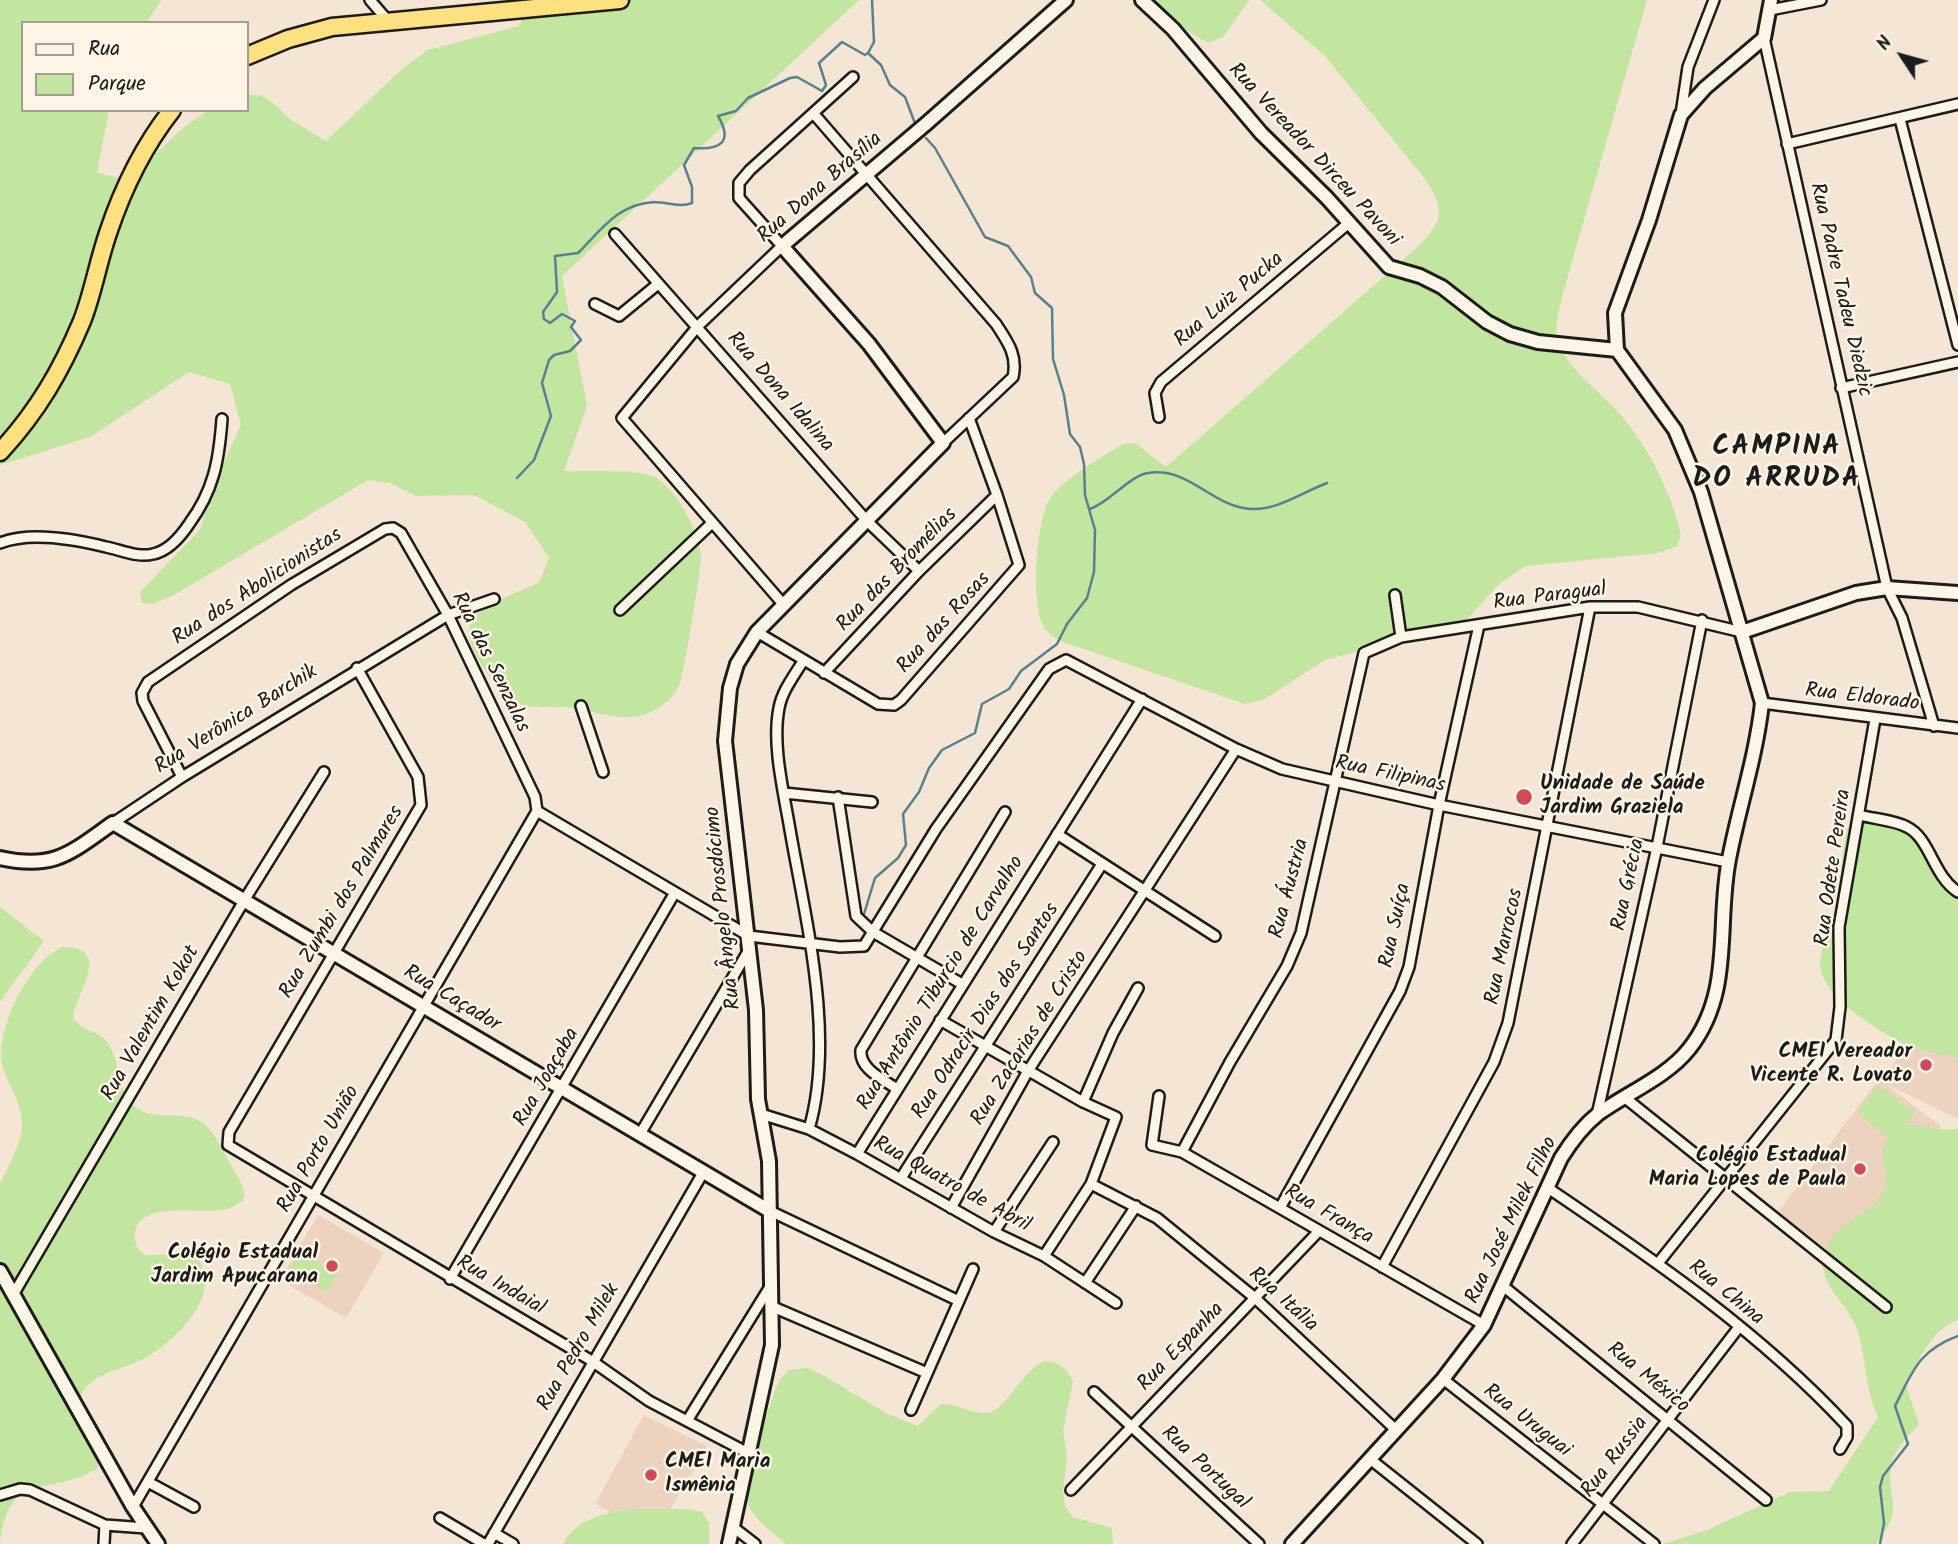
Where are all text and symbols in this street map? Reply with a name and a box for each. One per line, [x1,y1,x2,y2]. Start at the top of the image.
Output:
legend [21,21,248,112]
north arrow [1867,21,1937,91]
text: N [1869,30,1901,57]
text: Rua [88,33,120,66]
street label: Rua Vereador Dirceu Pavoni [1221,59,1405,253]
text: Parque [88,68,146,101]
street label: Rua Dona Brasília [753,128,889,250]
street label: Rua Padre Tadeu Diedzic [1802,181,1876,399]
street label: Rua Luiz Pucka [1170,248,1290,354]
street label: Rua Dona Idalina [720,328,838,458]
district label: CAMPINA DO ARRUDA [1694,432,1860,498]
street label: Rua das Bromélias [832,504,964,638]
street label: Rua dos Abolicionistas [168,524,348,652]
street label: Rua das Rosas [893,568,997,680]
street label: Rua Paragual [1492,579,1608,617]
street label: Rua das Senzalas [444,589,534,737]
street label: Rua Verônica Barchik [151,661,323,781]
street label: Rua Eldorado [1803,679,1921,719]
street label: Rua Filipinas [1333,752,1447,800]
place label: Unidade de Saúde Jardim Graziela [1540,772,1705,822]
marker: Unidade de Saúde Jardim Graziela [1514,787,1534,807]
street label: Rua Odete Pereira [1811,788,1859,948]
street label: Rua Zumbi dos Palmares [275,802,411,1004]
street label: Rua Ângelo Prosdócimo [702,805,748,1011]
street label: Rua Áustria [1266,836,1316,942]
street label: Rua Grécia [1608,837,1652,933]
street label: Rua Antônio Tiburcio de Carvalho [853,852,1031,1116]
street label: Rua Suíça [1376,881,1418,971]
street label: Rua Marrocos [1481,887,1531,1007]
street label: Rua Odracir Dias dos Santos [908,899,1066,1125]
street label: Rua Valentim Kokot [97,942,207,1106]
street label: Rua Zacarias de Cristo [967,947,1095,1131]
street label: Rua Caçador [398,961,504,1039]
street label: Rua Joaçaba [510,1024,586,1132]
place label: CMEI Vereador Vicente R. Lovato [1750,1040,1912,1090]
marker: CMEI Vereador Vicente R. Lovato [1918,1057,1934,1073]
street label: Rua Porto União [273,1082,367,1218]
street label: Rua Quatro de Abril [868,1132,1034,1240]
street label: Rua José Milek Filho [1462,1133,1564,1309]
place label: Colégio Estadual Maria Lopes de Paula [1649,1144,1846,1194]
marker: Colégio Estadual Maria Lopes de Paula [1852,1161,1868,1177]
street label: Rua França [1279,1180,1377,1252]
place label: Colégio Estadual Jardim Apucarana [151,1241,318,1291]
street label: Rua Indaial [451,1251,549,1323]
street label: Rua China [1682,1256,1768,1332]
marker: Colégio Estadual Jardim Apucarana [324,1258,340,1274]
street label: Rua Itália [1242,1263,1322,1339]
street label: Rua Pedro Milek [533,1280,627,1416]
street label: Rua Espanha [1133,1298,1231,1398]
street label: Rua México [1601,1338,1693,1420]
street label: Rua Uruguai [1477,1380,1575,1464]
street label: Rua Russia [1577,1412,1655,1504]
street label: Rua Portugal [1155,1422,1253,1516]
place label: CMEI Maria Ismênia [665,1450,770,1500]
marker: CMEI Maria Ismênia [643,1467,659,1483]

